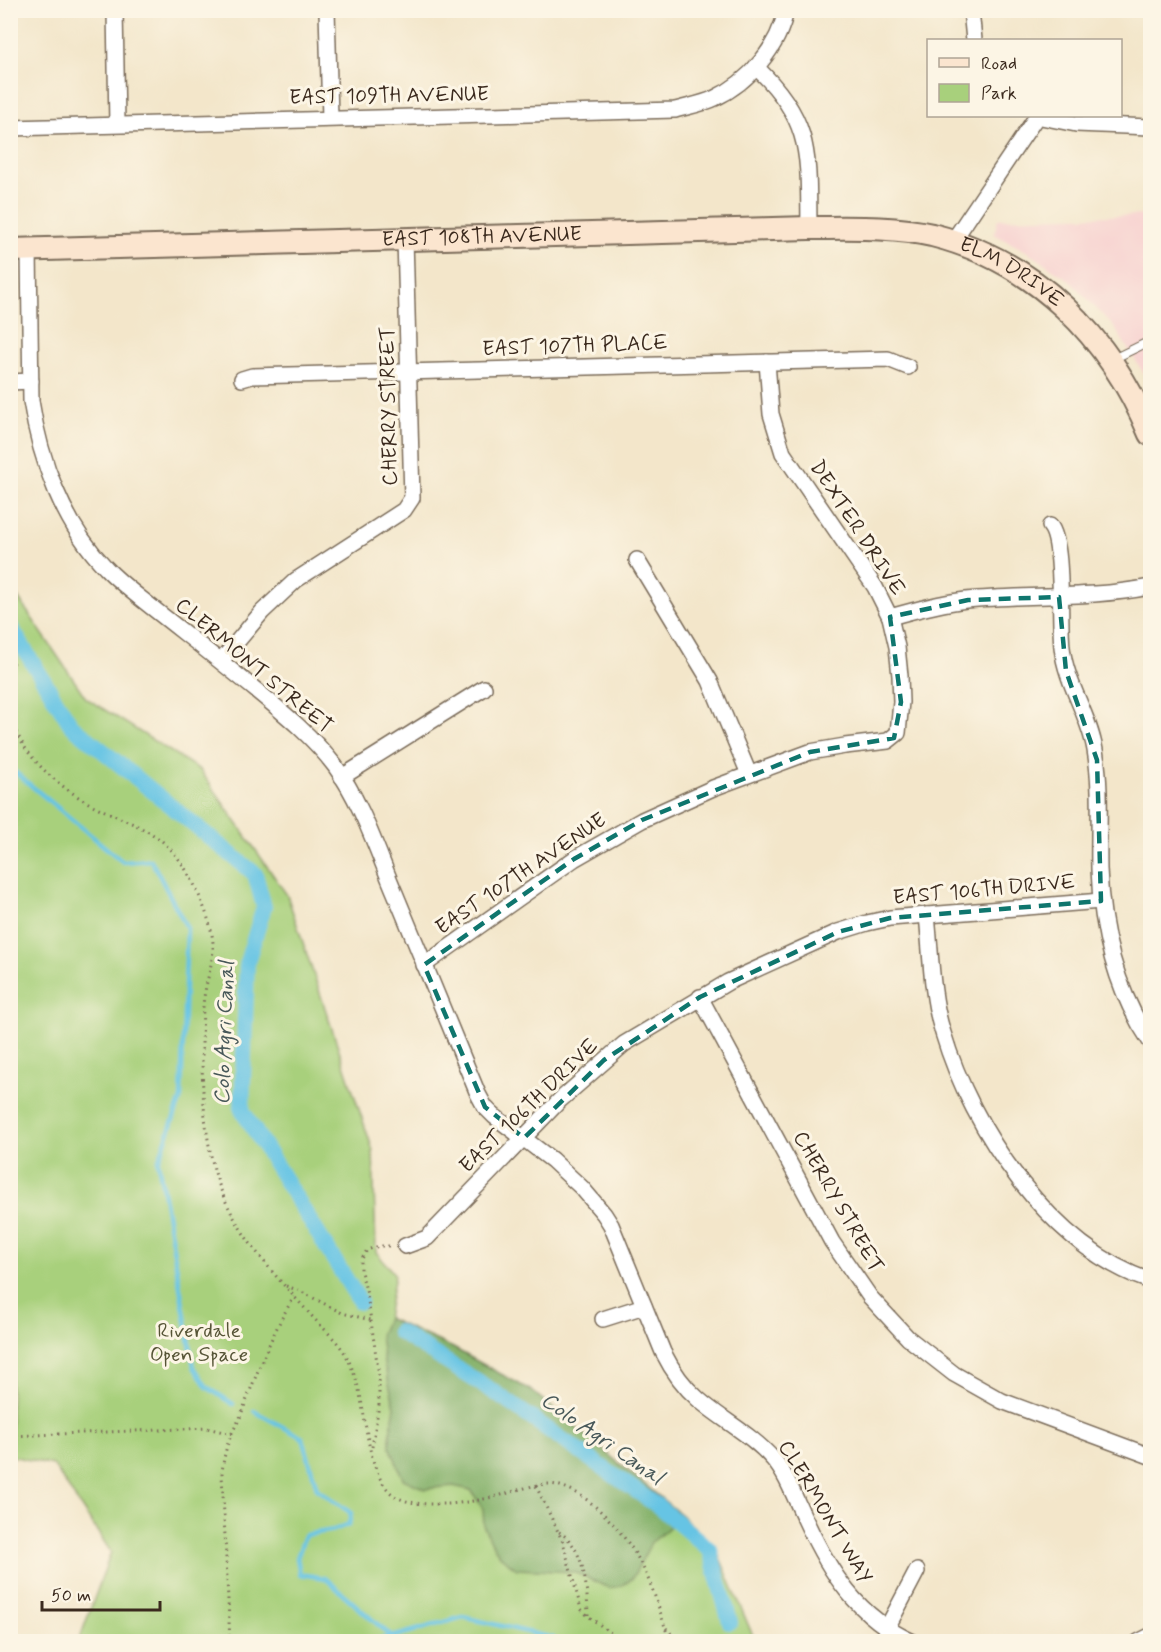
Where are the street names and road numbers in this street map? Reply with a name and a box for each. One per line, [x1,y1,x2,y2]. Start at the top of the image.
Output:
street label: EAST 109TH AVENUE [289,80,489,112]
street label: EAST 108TH AVENUE [381,220,582,254]
street label: ELM DRIVE [955,230,1070,314]
street label: CHERRY STREET [374,326,404,486]
street label: EAST 107TH PLACE [482,329,668,363]
street label: DEXTER DRIVE [803,455,911,601]
street label: CLERMONT STREET [169,592,339,740]
street label: EAST 107TH AVENUE [430,806,612,942]
street label: EAST 106TH DRIVE [892,868,1076,912]
street label: EAST 106TH DRIVE [453,1032,605,1180]
street label: CHERRY STREET [786,1126,890,1278]
street label: CLERMONT WAY [771,1435,879,1589]

